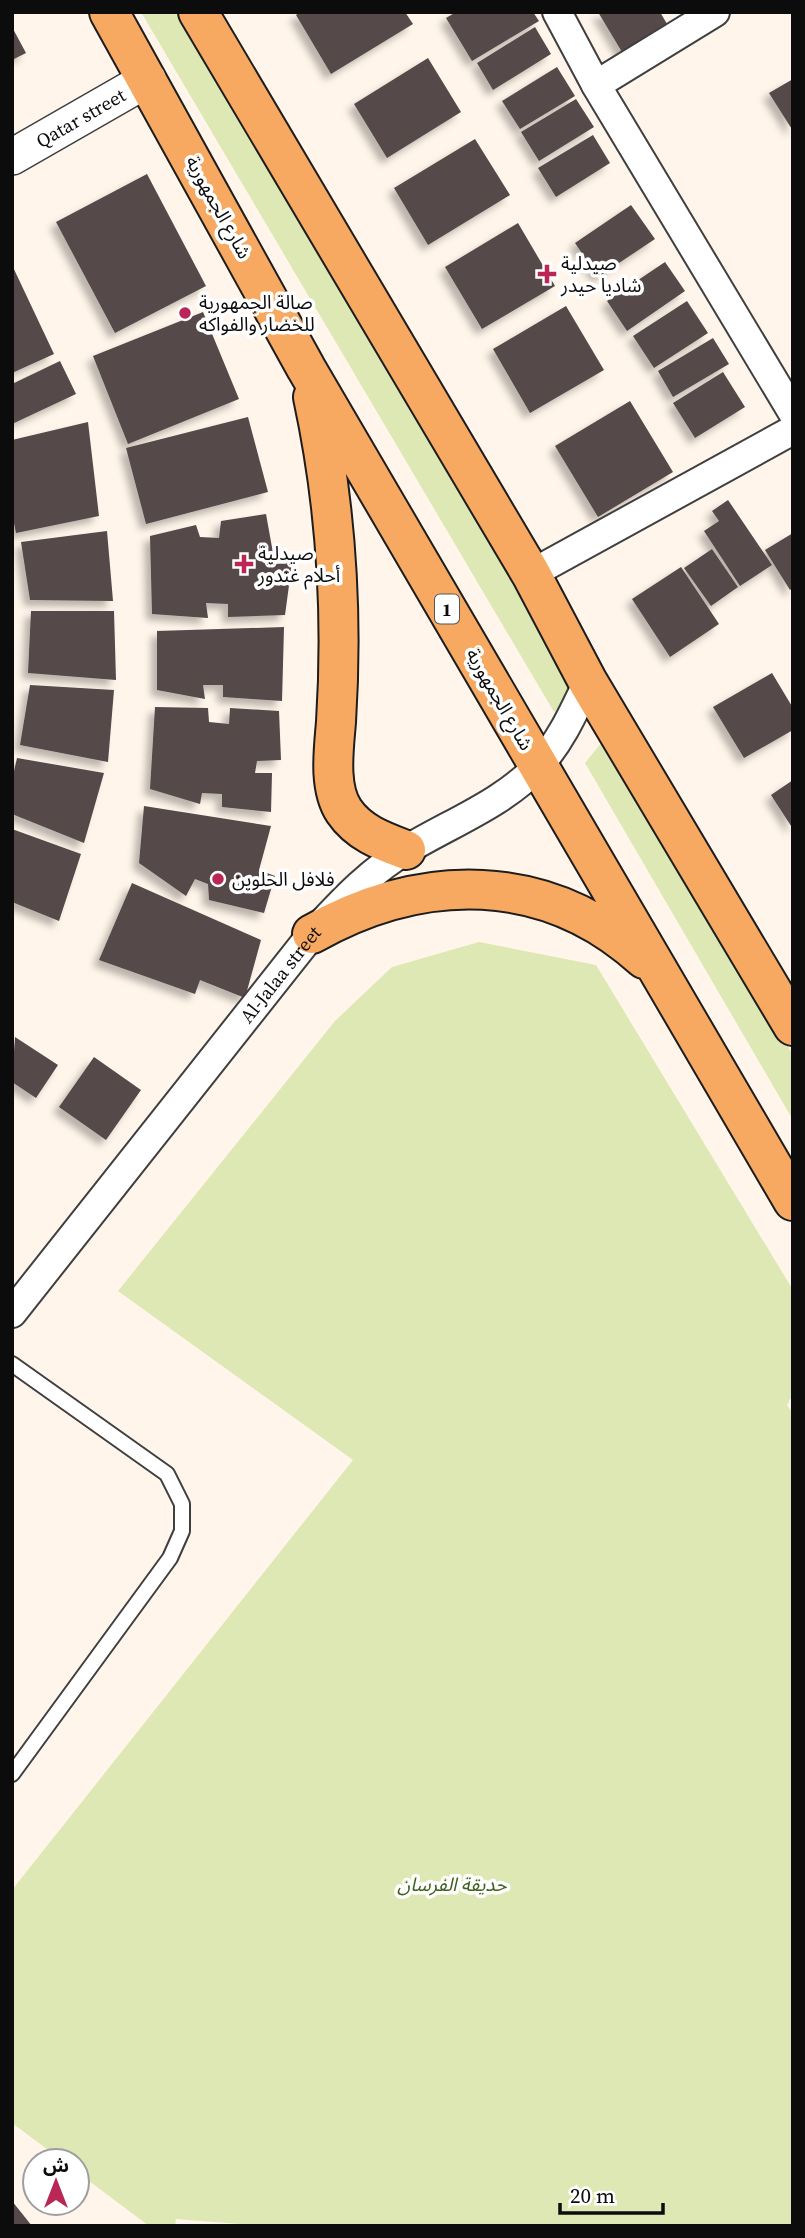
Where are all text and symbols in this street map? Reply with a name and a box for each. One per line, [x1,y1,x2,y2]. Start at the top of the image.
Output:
street label: Qatar street [31,81,131,154]
street label: شارع الجمهورية [179,151,258,264]
place label: صيدلية شاديا حيدر [560,250,641,298]
marker: صيدلية شاديا حيدر [539,266,555,282]
place label: صالة الجمهورية للخضار والفواكه [199,289,315,337]
marker: صالة الجمهورية للخضار والفواكه [177,305,193,321]
place label: صيدلية أحلام غندور [257,540,341,590]
marker: صيدلية أحلام غندور [236,556,252,572]
road number: 1 [435,594,459,624]
street label: شارع الجمهورية [459,643,540,755]
place label: فلافل الحلوين [232,866,334,892]
marker: فلافل الحلوين [210,871,226,887]
street label: Al-Jalaa street [234,919,327,1028]
park label: حديقة الفرسان [397,1871,507,1897]
north arrow [21,2147,91,2217]
text: ش [43,2152,69,2178]
scale bar [560,2172,663,2216]
text: 20 m [570,2181,615,2210]

